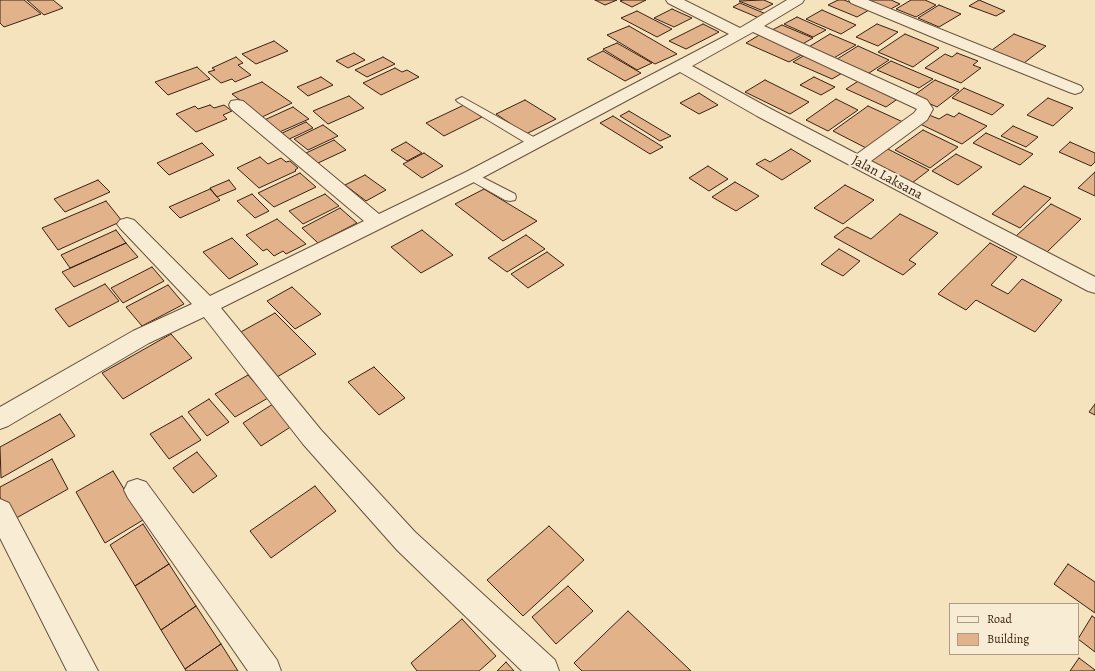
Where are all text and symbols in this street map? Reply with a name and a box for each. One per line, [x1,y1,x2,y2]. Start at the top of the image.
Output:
street label: Jalan Laksana [849,152,925,204]
legend [949,603,1079,655]
text: Road [987,611,1012,627]
text: Building [987,631,1029,647]

